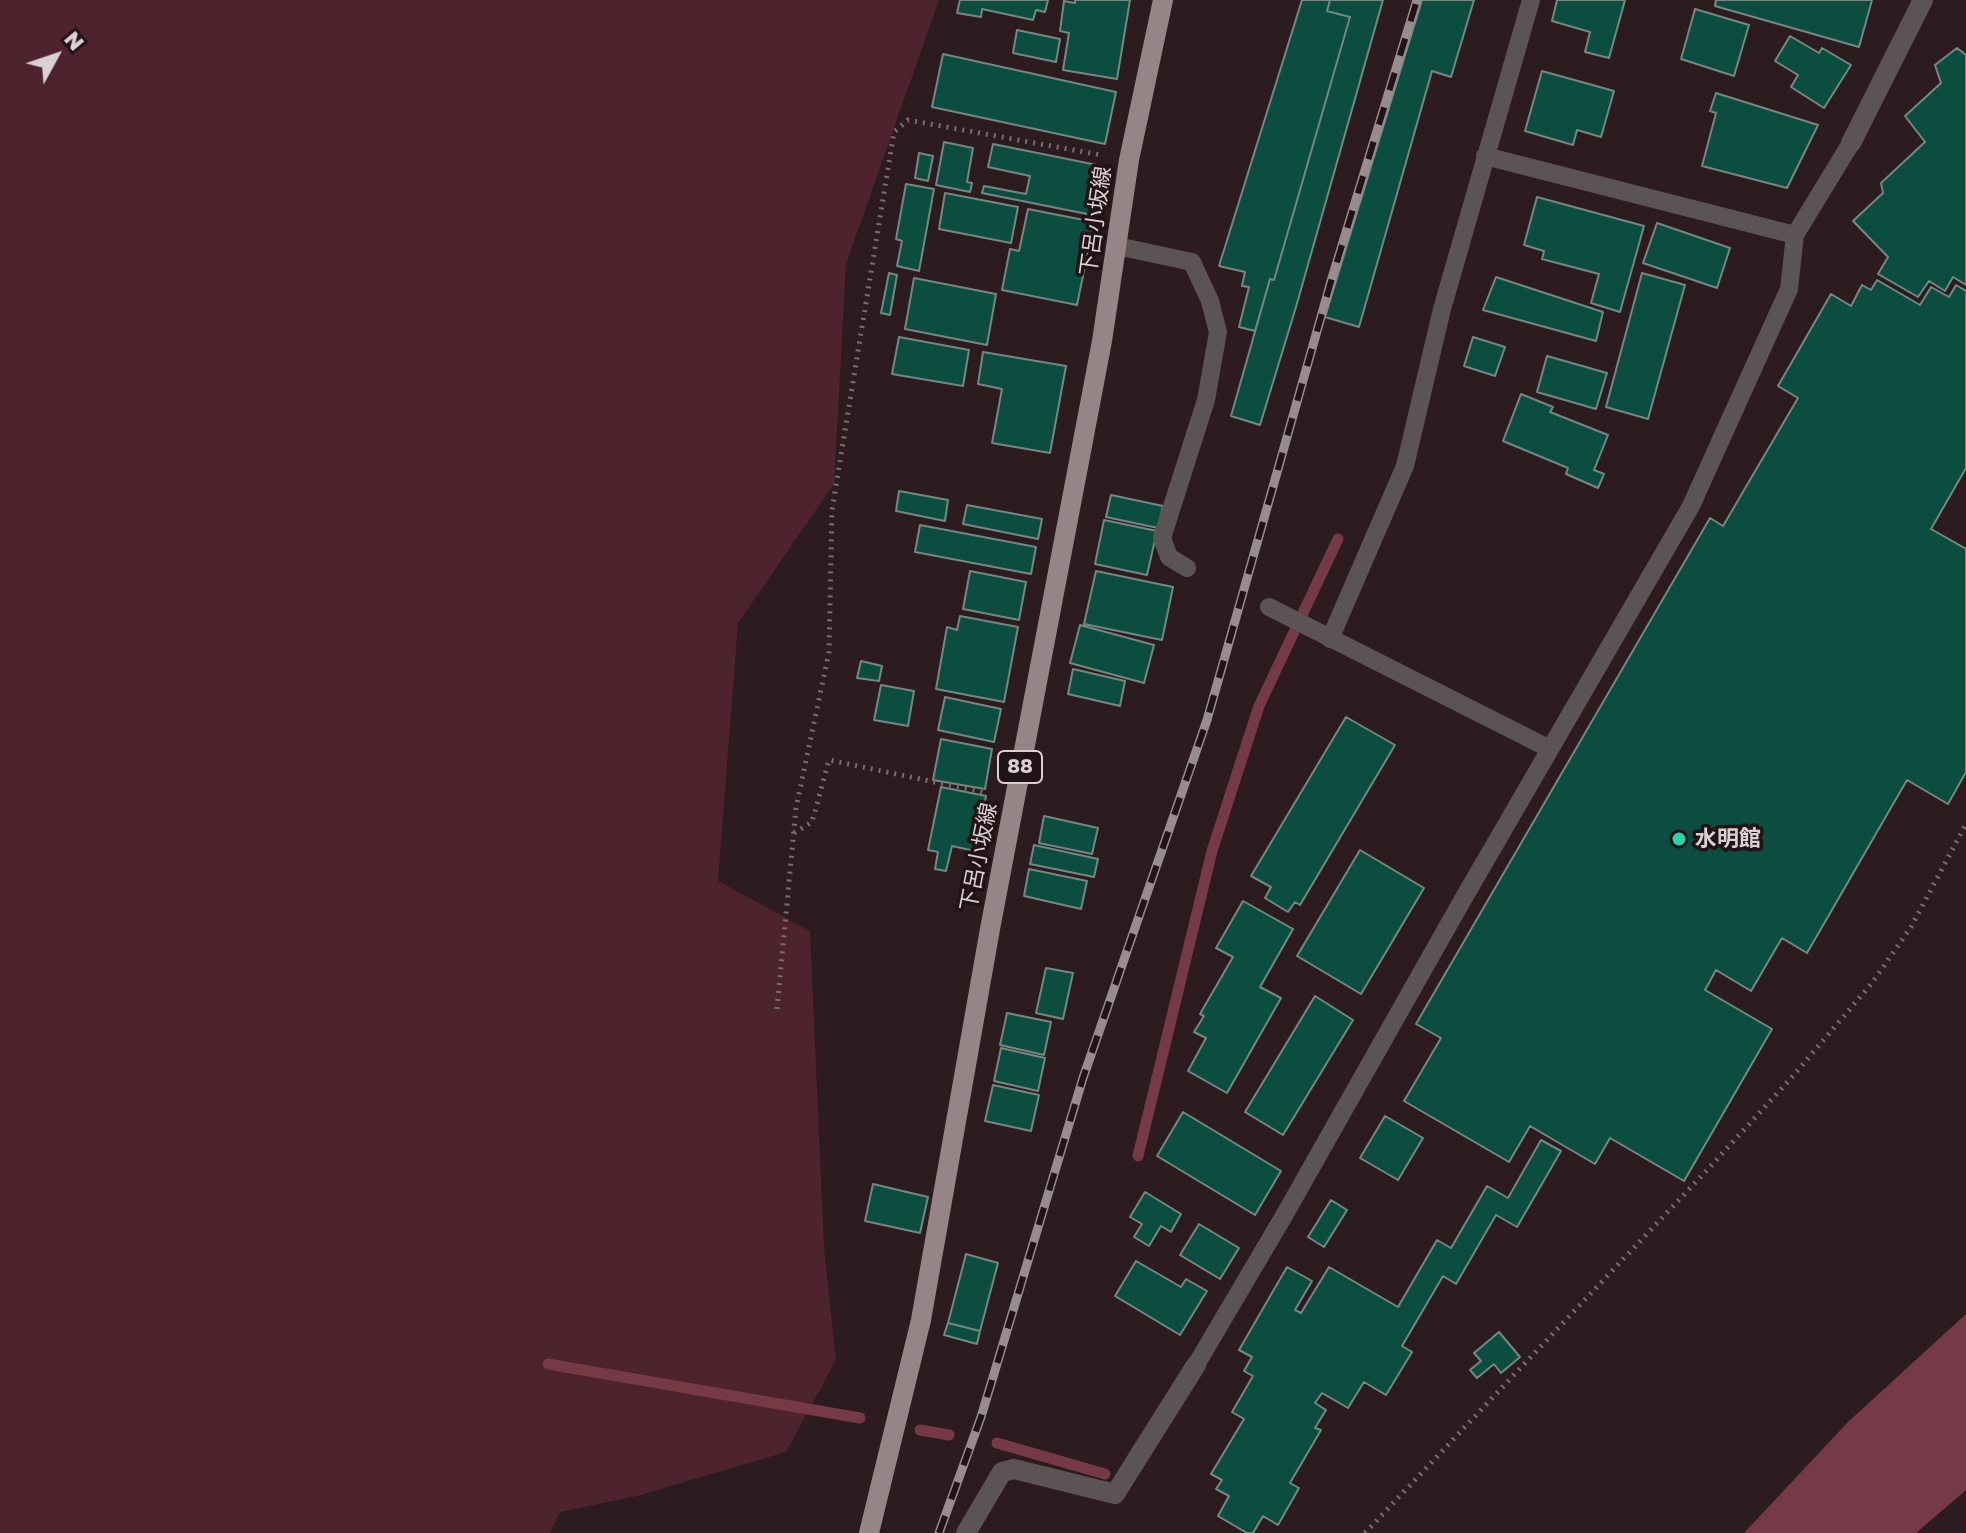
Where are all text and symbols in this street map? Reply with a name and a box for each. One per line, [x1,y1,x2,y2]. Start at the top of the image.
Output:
north arrow [16,16,96,96]
text: N [59,25,90,55]
street label: 下呂小坂線 [1075,165,1117,277]
road number: 88 [998,751,1042,783]
street label: 下呂小坂線 [956,800,1002,914]
place label: 水明館 [1695,826,1761,852]
marker: 水明館 [1670,830,1688,848]

